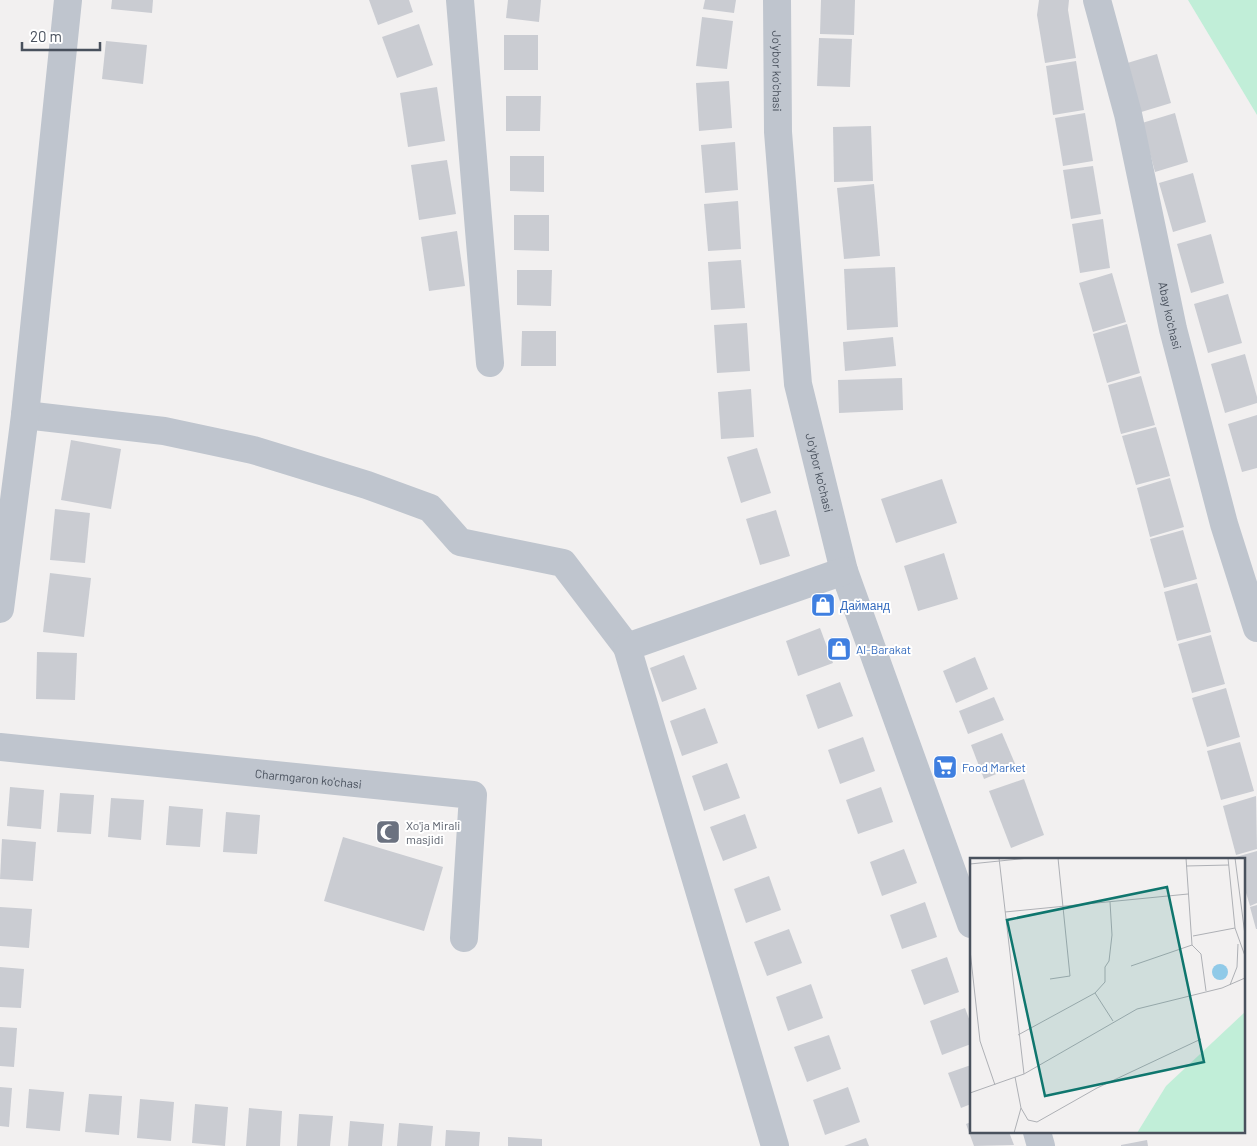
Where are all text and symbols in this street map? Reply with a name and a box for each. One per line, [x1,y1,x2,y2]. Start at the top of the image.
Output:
scale bar [22,20,100,52]
text: 20 m [30,27,62,45]
street label: Jo'ybor ko'chasi [770,30,785,112]
street label: Abay ko'chasi [1156,280,1185,351]
street label: Jo'ybor ko'chasi [803,431,836,514]
shop icon: Дайманд [810,592,836,618]
place label: Дайманд [840,598,890,613]
shop icon: Al-Barakat [826,636,852,662]
place label: Al-Barakat [856,642,911,656]
supermarket icon: Food Market [932,754,958,780]
place label: Food Market [962,760,1026,774]
street label: Charmgaron ko'chasi [254,766,363,791]
place label: Xo'ja Mirali masjidi [406,818,460,846]
mosque icon: Xo'ja Mirali masjidi [375,819,401,845]
inset map [970,858,1244,1134]

